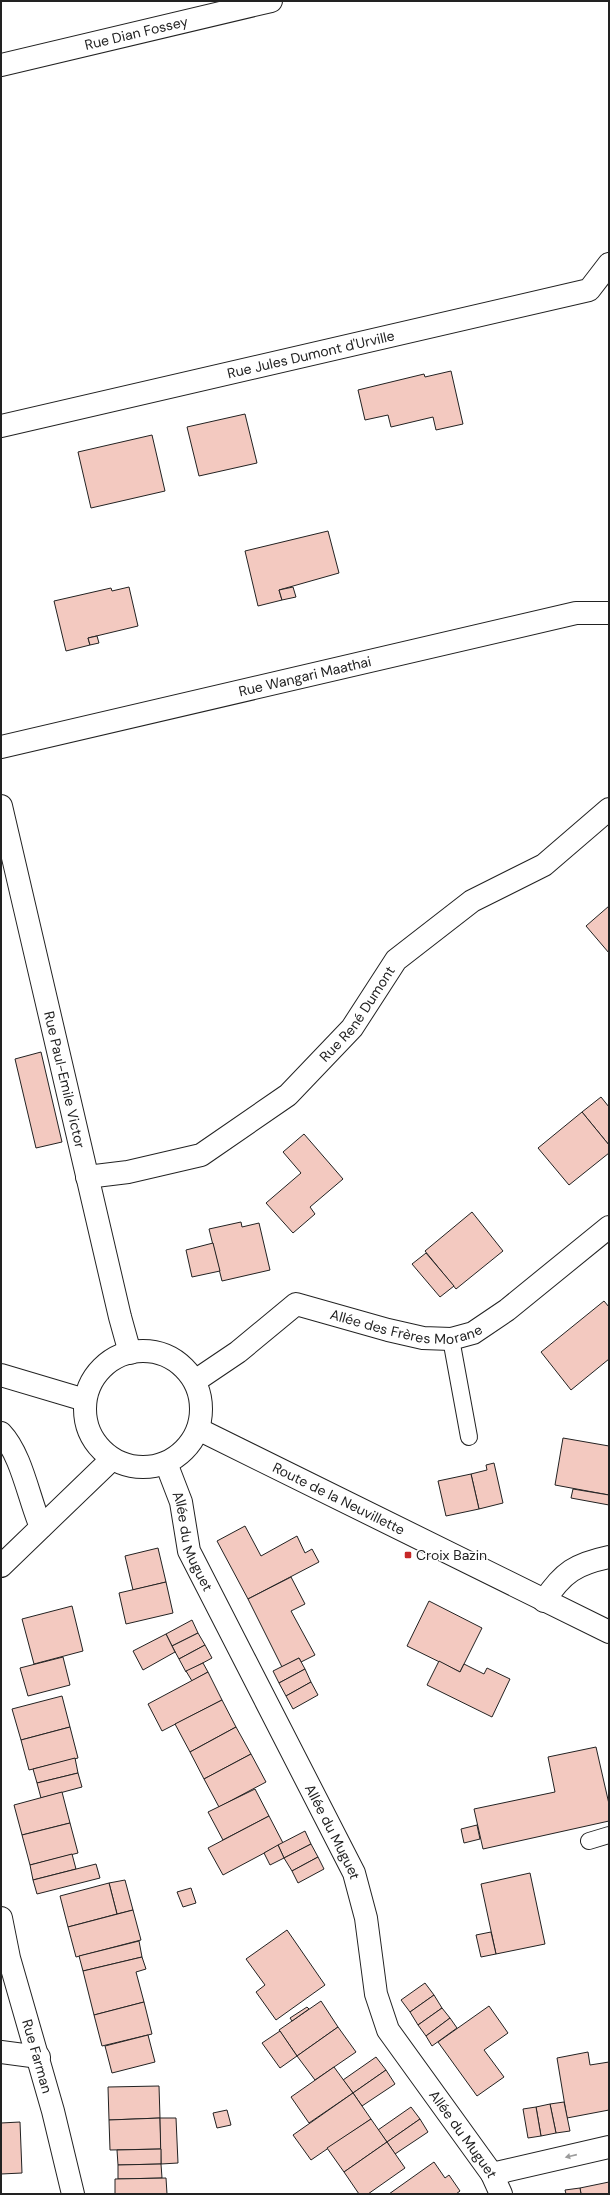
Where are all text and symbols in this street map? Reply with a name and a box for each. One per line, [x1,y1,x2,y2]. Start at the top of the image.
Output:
street label: Rue Dian Fossey [83,12,190,54]
street label: Rue Jules Dumont d'Urville [225,326,396,382]
street label: Rue Wangari Maathai [237,652,373,700]
street label: Rue René Dumont [315,962,399,1066]
street label: Rue Paul-Emile Victor [40,1009,89,1150]
street label: Allée des Frères Morane [328,1305,486,1348]
street label: Route de la Neuvillette [270,1458,408,1539]
street label: Allée du Muguet [169,1488,217,1594]
place label: Croix Bazin [416,1546,487,1564]
marker: Croix Bazin [403,1550,413,1560]
street label: Allée du Muguet [301,1781,364,1881]
street label: Rue Farman [18,2017,56,2095]
street label: Allée du Muguet [425,2087,502,2181]
one-way arrow [565,2153,577,2159]

